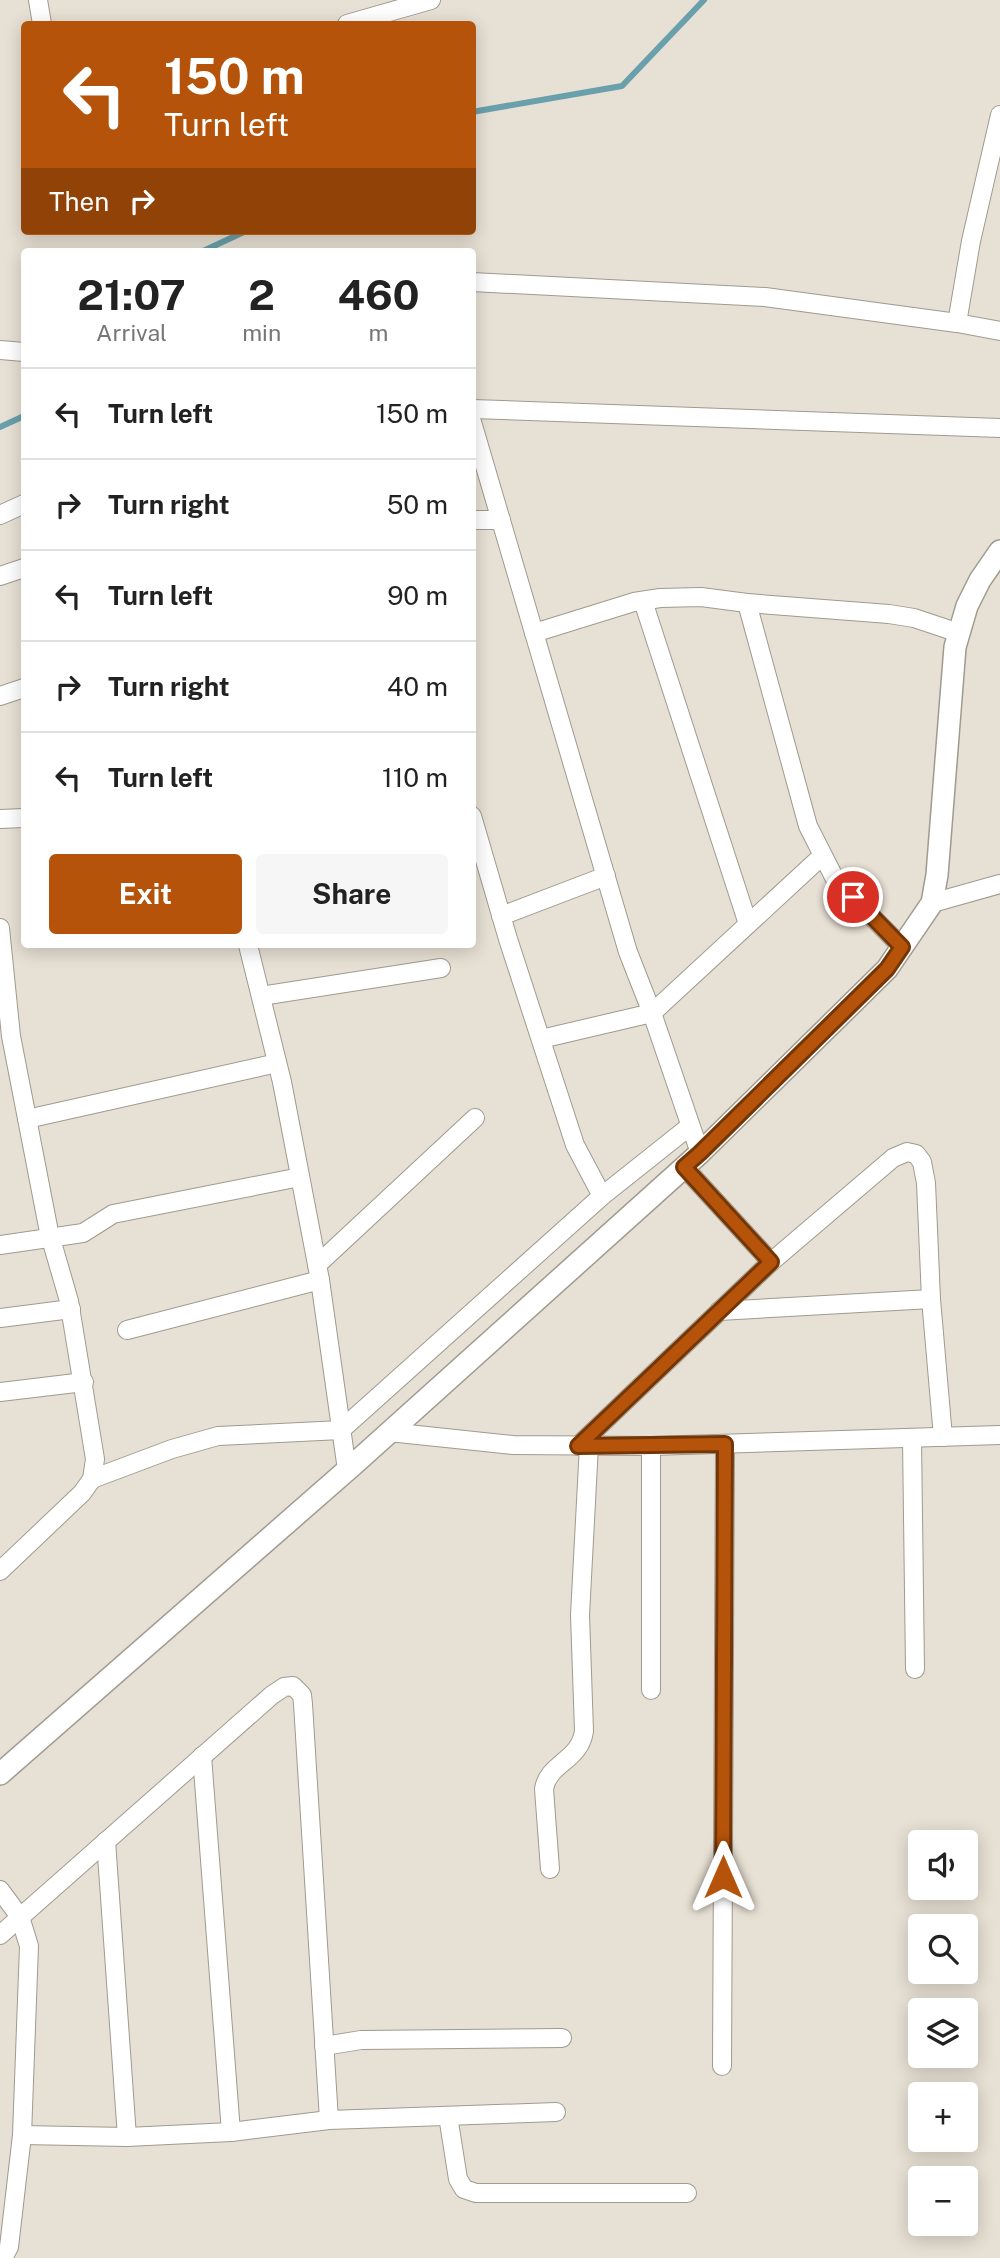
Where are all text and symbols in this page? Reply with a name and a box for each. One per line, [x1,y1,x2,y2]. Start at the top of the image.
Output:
text: 150 m [164,47,305,105]
icon: left [49,49,140,140]
text: Turn left [164,106,289,143]
icon: right [123,182,161,220]
text: Then [49,186,109,217]
text: 21:07 [77,270,186,319]
text: 2 [248,270,275,319]
text: 460 [337,270,420,319]
text: Arrival [96,319,167,346]
text: min [242,319,281,346]
text: m [369,319,389,346]
icon: left [49,395,87,433]
text: Turn left [108,398,213,429]
text: 150 m [376,398,448,429]
icon: right [49,486,87,524]
text: Turn right [108,489,230,520]
text: 50 m [387,489,448,520]
icon: left [49,577,87,615]
text: Turn left [108,580,213,611]
text: 90 m [387,580,448,611]
icon: right [49,668,87,706]
text: Turn right [108,671,230,702]
text: 40 m [387,671,448,702]
icon: left [49,759,87,797]
text: Turn left [108,762,213,793]
text: 110 m [382,762,448,793]
button: Exit [49,854,242,934]
button: Share [256,854,448,934]
pin [823,867,883,927]
icon: arrive [834,878,872,916]
map controls [908,1830,978,2236]
button: sound [908,1830,978,1900]
position arrow [686,1840,760,1914]
button: search [908,1914,978,1984]
button: layers [908,1998,978,2068]
button: + [908,2082,978,2152]
button: − [908,2166,978,2236]

